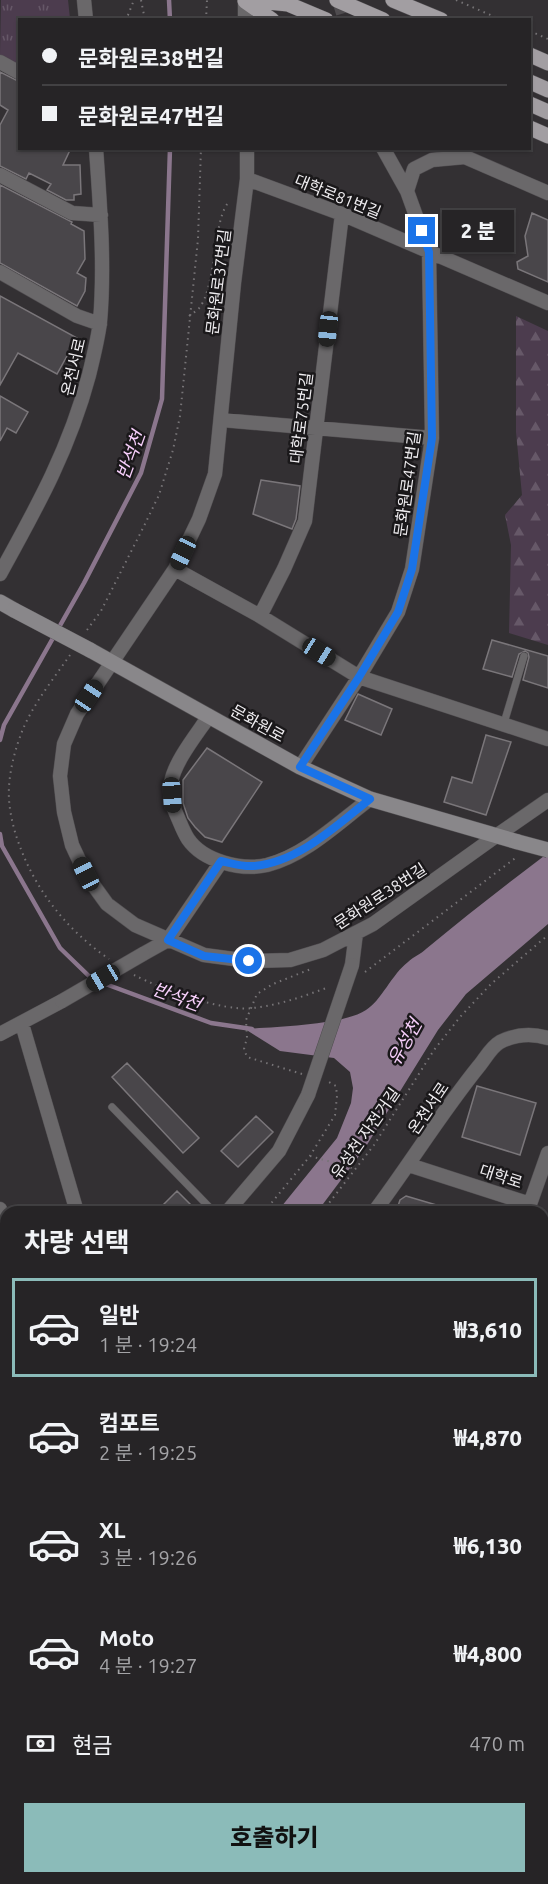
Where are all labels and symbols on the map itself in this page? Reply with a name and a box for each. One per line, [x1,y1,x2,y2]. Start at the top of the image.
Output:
street label: 대학로81번길 [292,170,384,222]
callout: 2 분 [443,210,515,252]
route end [408,217,435,244]
street label: 문화원로37번길 [203,228,233,336]
car [317,310,339,348]
street label: 온천서로 [58,336,88,398]
street label: 대학로75번길 [286,371,316,465]
water label: 반석천 [112,426,149,482]
street label: 문화원로47번길 [391,430,423,538]
car [167,533,199,573]
car [299,635,339,669]
car [71,676,107,716]
street label: 문화원로 [228,701,288,745]
car [162,776,182,814]
car [70,854,102,894]
street label: 문화원로38번길 [330,859,430,933]
route start [235,947,262,974]
car [83,961,123,995]
water label: 반석천 [150,978,206,1015]
water label: 유성천 [383,1013,426,1069]
street label: 온천서로 [404,1078,452,1137]
street label: 유성천 자전거길 [327,1084,403,1182]
street label: 대학로 [477,1161,525,1191]

